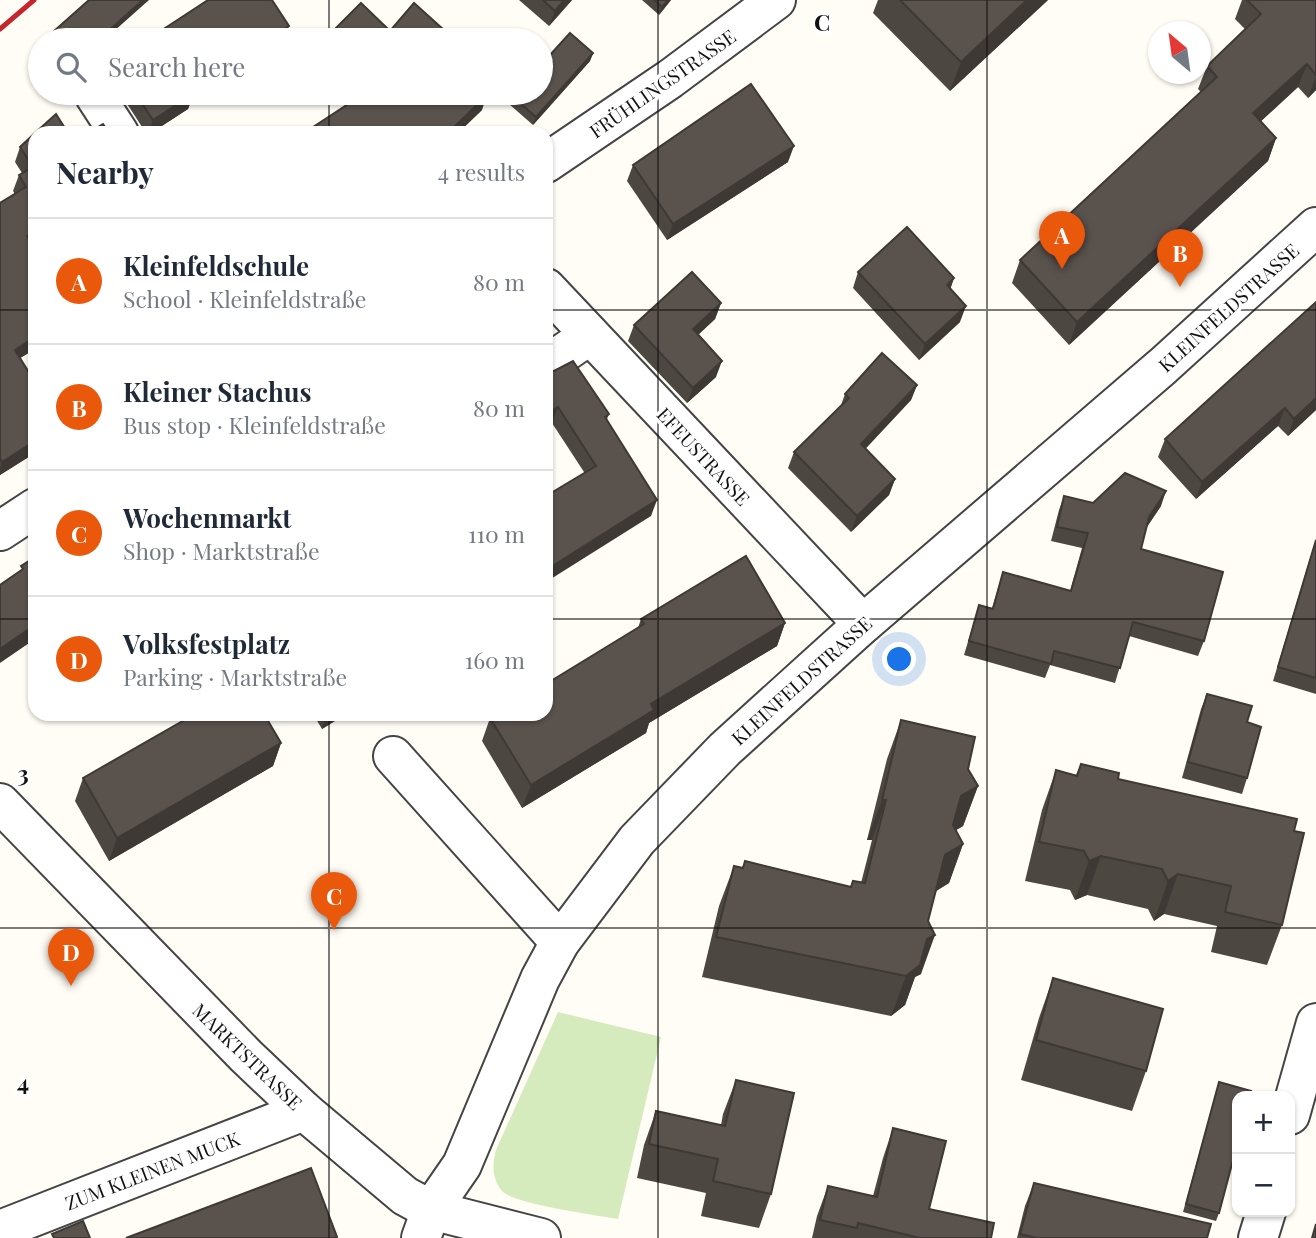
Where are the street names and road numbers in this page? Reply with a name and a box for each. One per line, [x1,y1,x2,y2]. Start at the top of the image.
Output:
street label: FRÜHLINGSTRASSE [584,23,740,143]
street label: KLEINFELDSTRASSE [1152,237,1304,377]
street label: EFEUSTRASSE [652,401,756,511]
street label: KLEINFELDSTRASSE [725,610,877,750]
street label: MARKTSTRASSE [187,997,309,1115]
street label: ZUM KLEINEN MUCK [61,1124,244,1215]

